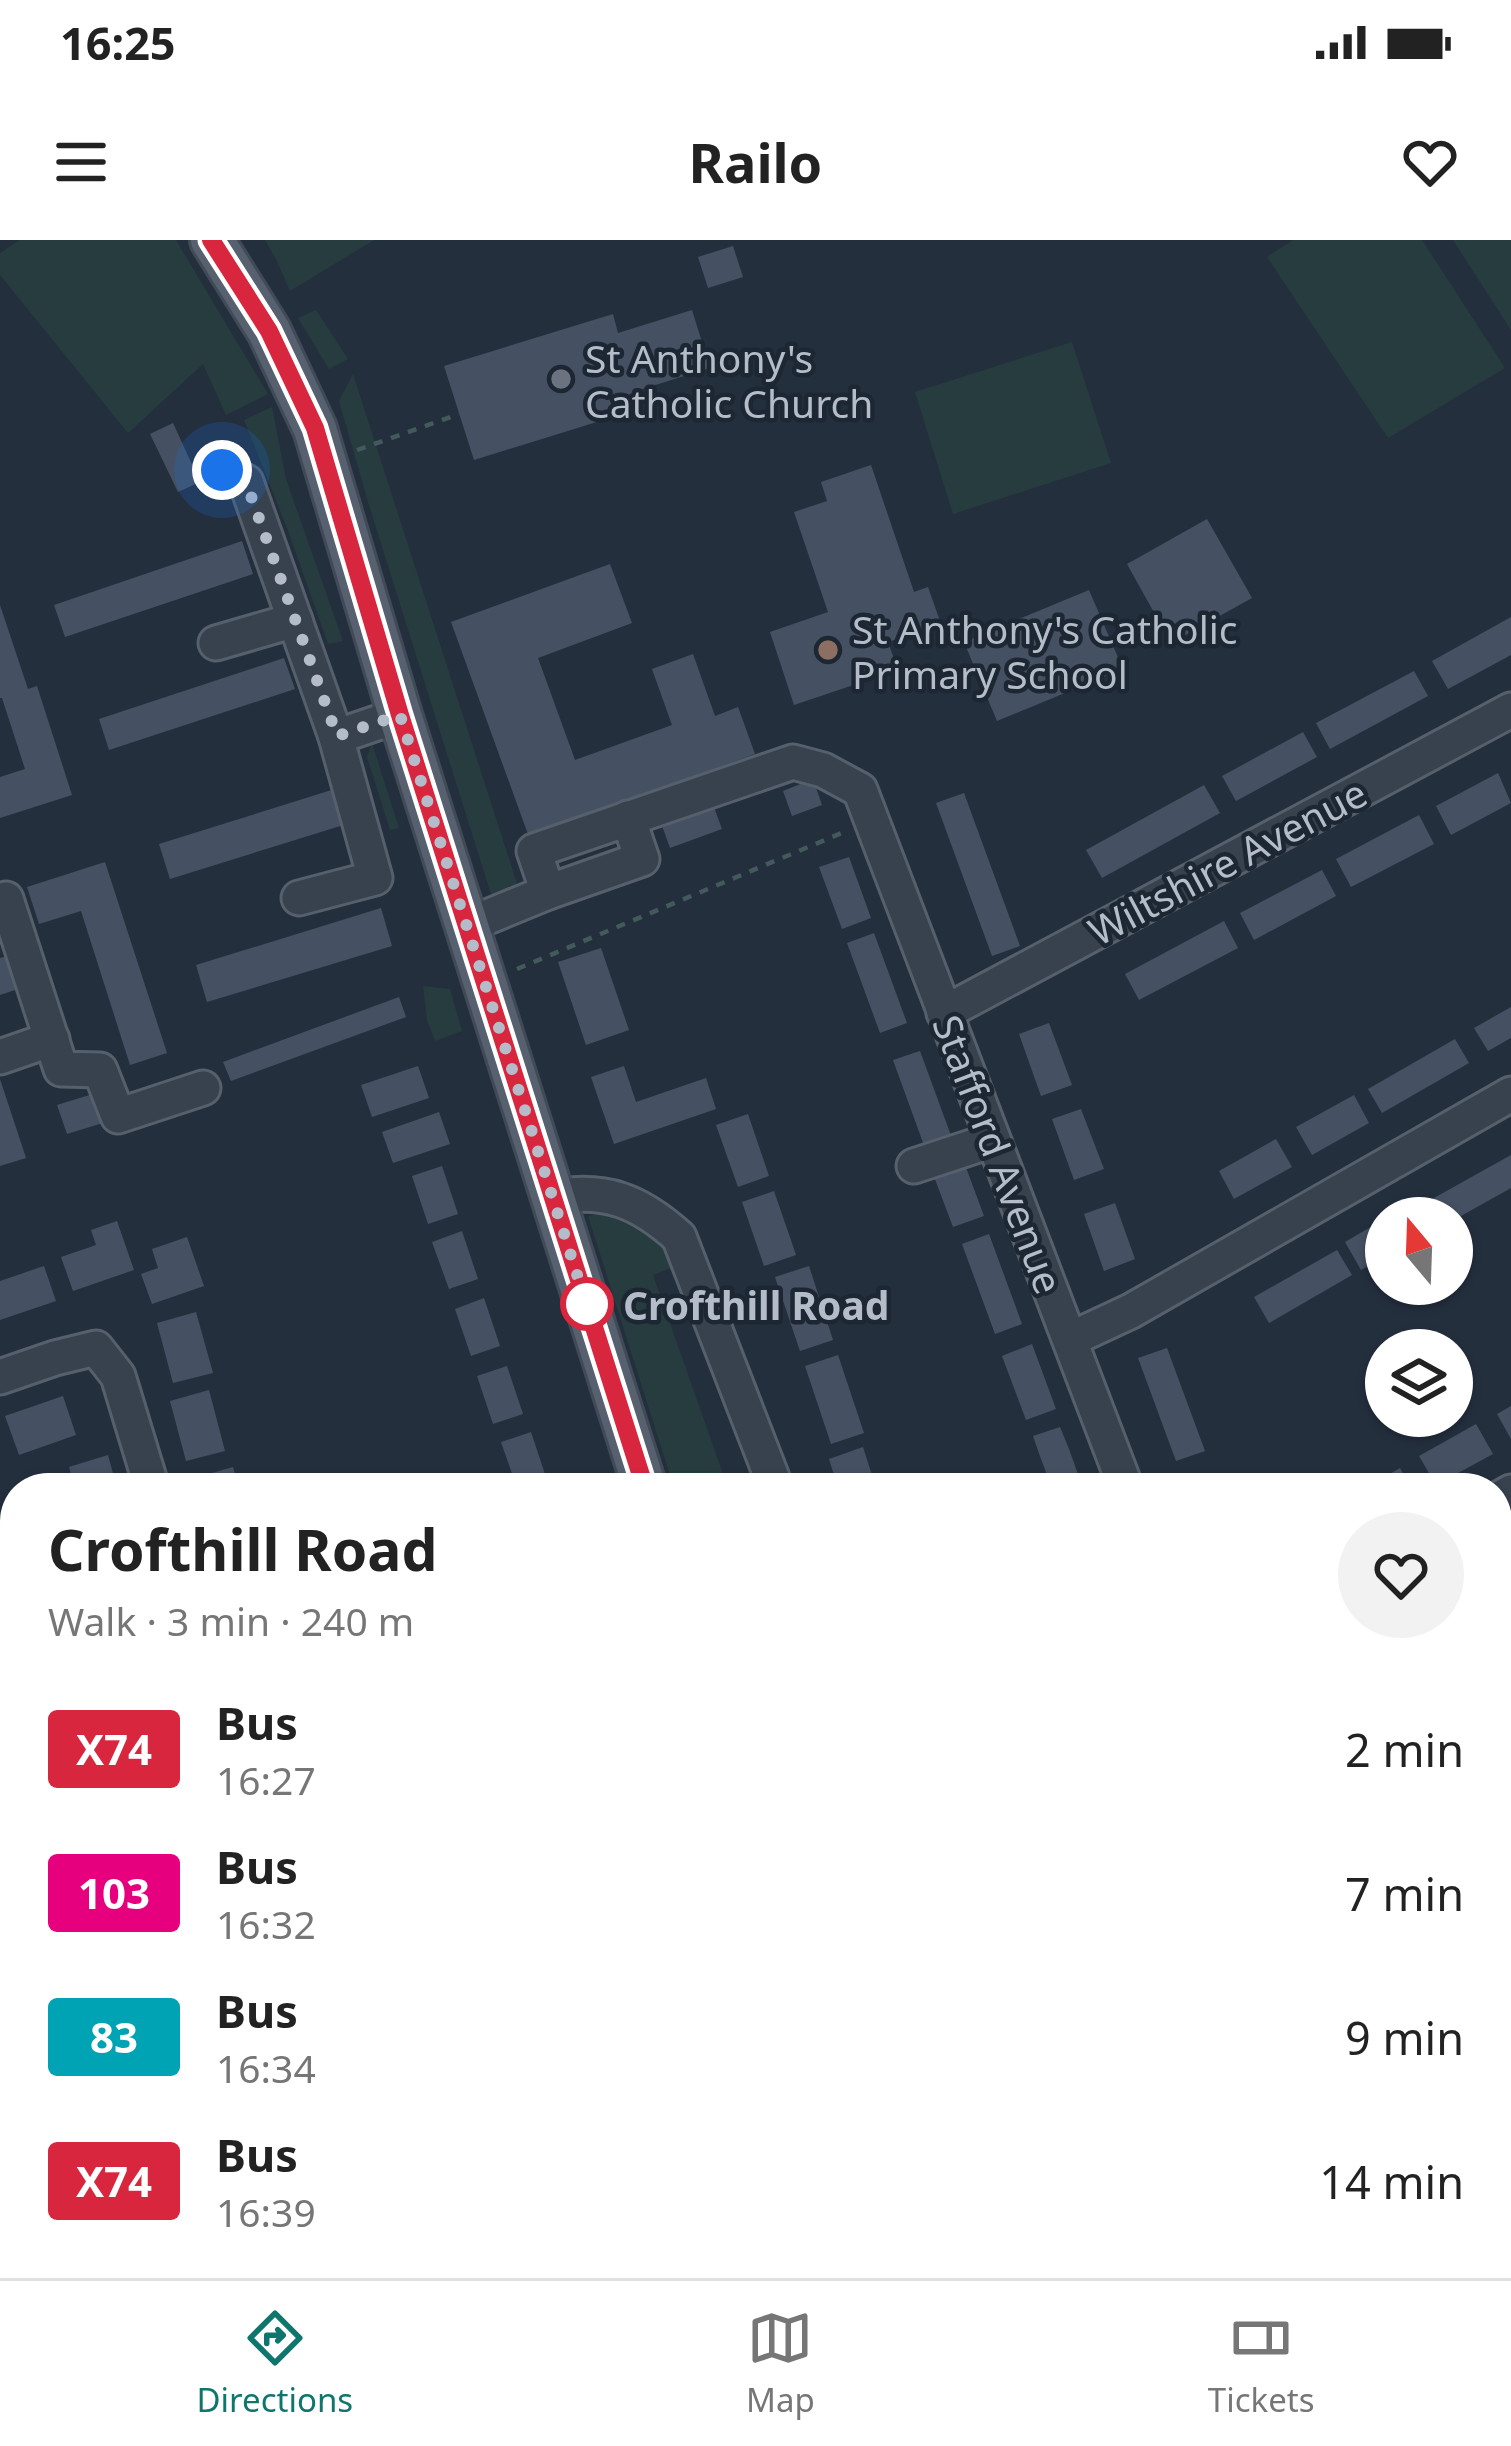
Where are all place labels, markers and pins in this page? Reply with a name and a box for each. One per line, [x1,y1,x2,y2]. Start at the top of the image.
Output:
place label: St Anthony's Catholic Church [585,331,873,429]
marker: St Anthony's Catholic Church [548,366,574,392]
place label: St Anthony's Catholic Primary School [852,602,1238,700]
marker: St Anthony's Catholic Primary School [815,637,841,663]
place label: Crofthill Road [623,1278,889,1331]
marker: Crofthill Road [562,1279,612,1329]

